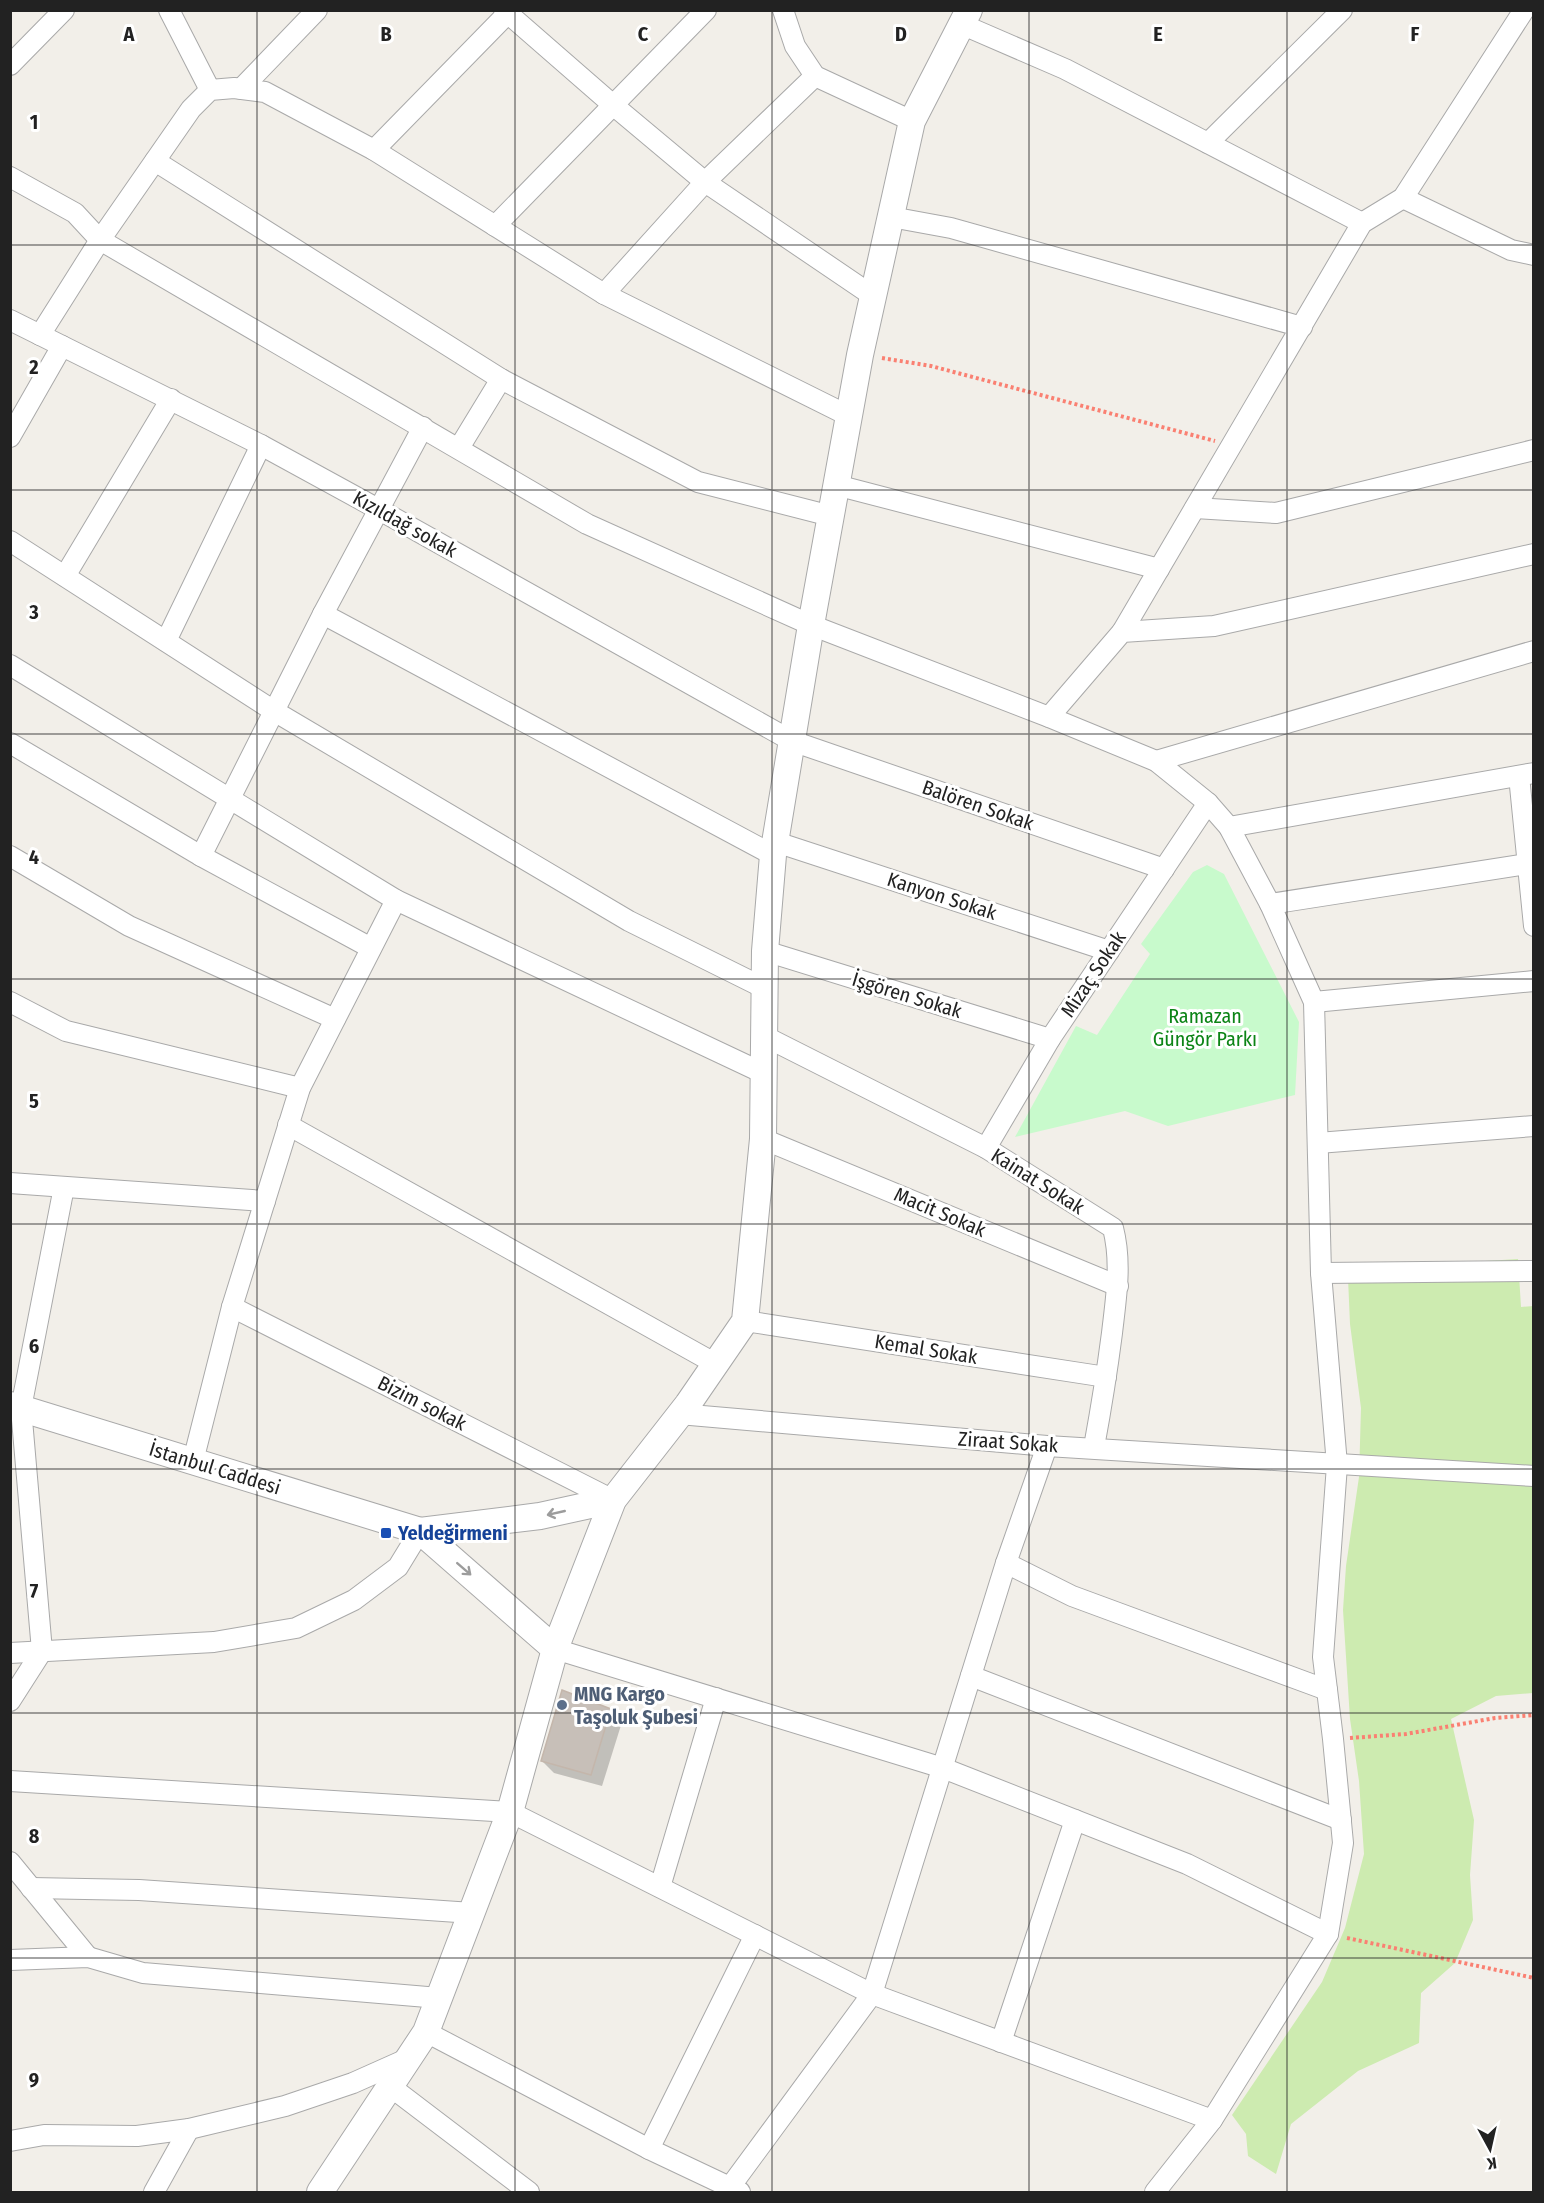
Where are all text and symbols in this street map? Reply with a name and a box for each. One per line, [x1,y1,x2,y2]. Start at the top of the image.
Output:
text: A [123,22,136,46]
text: B [380,22,392,46]
text: C [638,22,649,46]
text: D [895,22,907,46]
text: E [1153,22,1163,46]
text: F [1411,22,1420,46]
text: 1 [30,110,38,134]
text: 2 [28,355,39,379]
street label: Kızıldağ sokak [349,486,462,563]
text: 3 [28,600,39,624]
street label: Balören Sokak [919,775,1038,836]
text: 4 [29,845,39,869]
street label: Kanyon Sokak [884,867,1000,925]
street label: Mizaç Sokak [1055,926,1131,1022]
street label: İşgören Sokak [849,967,965,1024]
park label: Ramazan Güngör Parkı [1153,1004,1257,1051]
text: 5 [29,1089,39,1113]
street label: Kainat Sokak [987,1143,1090,1219]
street label: Macit Sokak [890,1182,990,1242]
street label: Kemal Sokak [873,1329,980,1369]
text: 6 [29,1334,39,1358]
street label: Bizim sokak [374,1370,471,1436]
street label: Ziraat Sokak [957,1427,1059,1458]
street label: İstanbul Caddesi [146,1437,284,1499]
one-way arrow [546,1507,565,1519]
place label: Yeldeğirmeni [397,1521,508,1545]
marker: Yeldeğirmeni [379,1526,393,1540]
one-way arrow [456,1563,472,1576]
text: 7 [30,1579,39,1603]
place label: MNG Kargo Taşoluk Şubesi [574,1682,698,1730]
marker: MNG Kargo Taşoluk Şubesi [555,1698,569,1712]
text: 8 [29,1824,40,1848]
text: 9 [29,2068,39,2092]
north arrow [1460,2119,1520,2179]
text: K [1485,2153,1498,2174]

